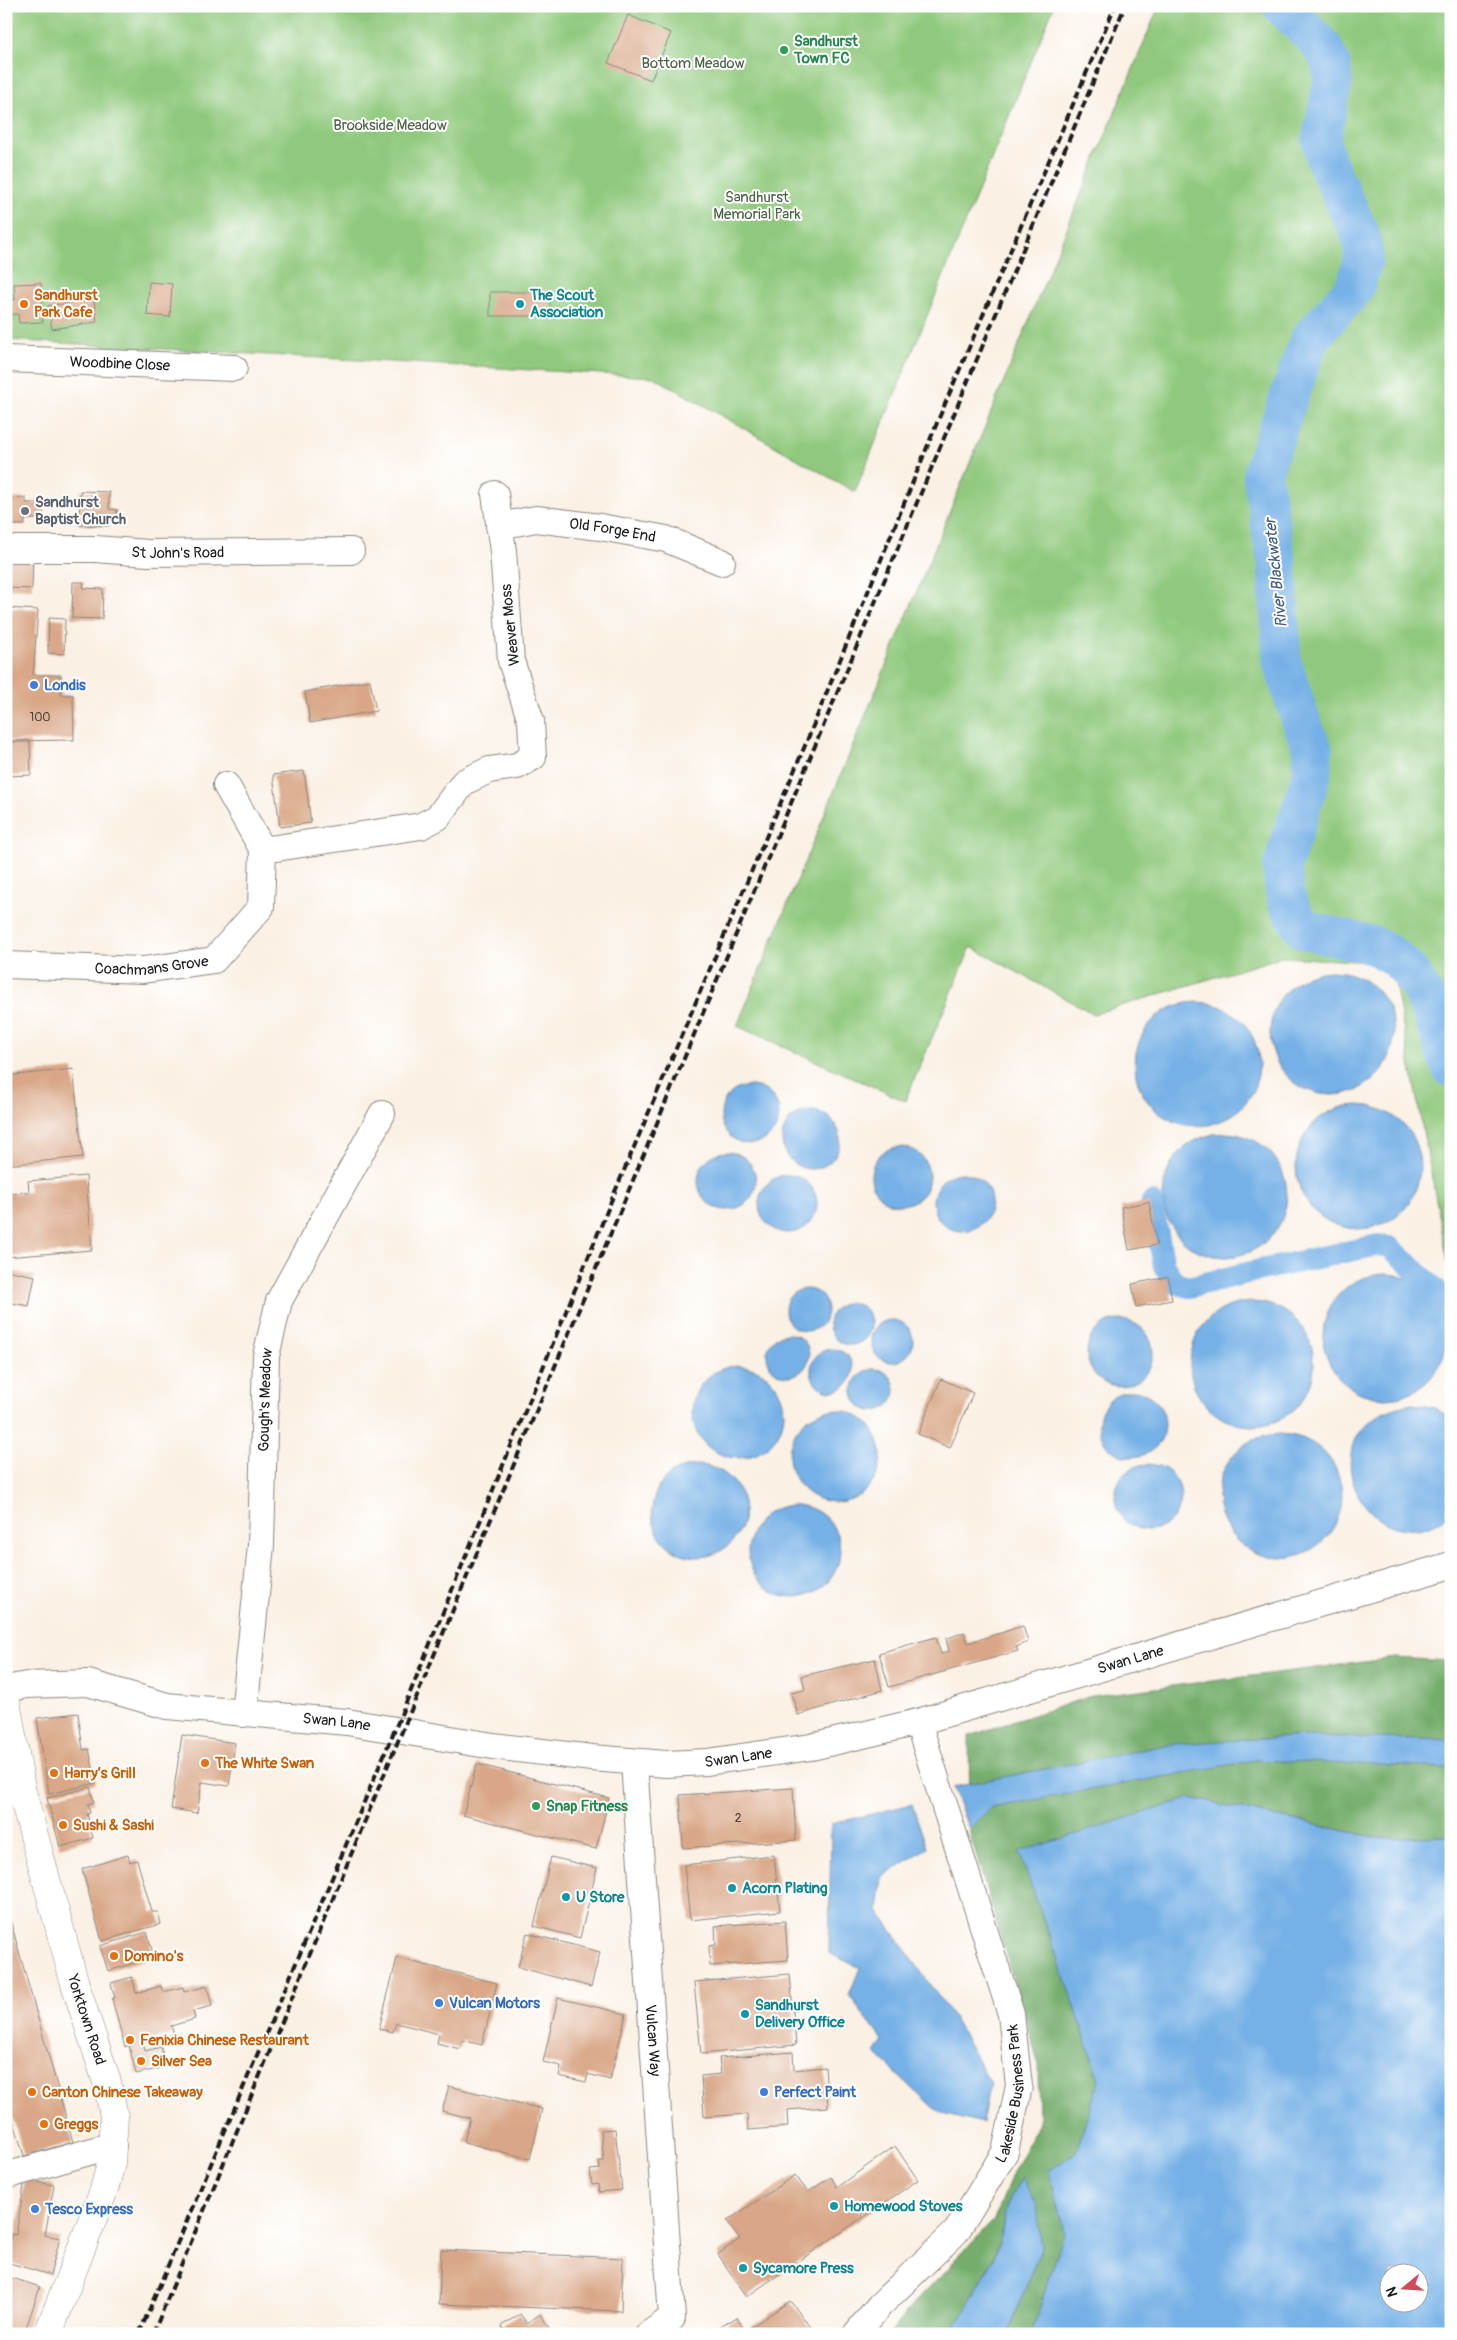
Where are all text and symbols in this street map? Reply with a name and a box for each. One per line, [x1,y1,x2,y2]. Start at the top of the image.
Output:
place label: Sandhurst Town FC [793,32,859,68]
marker: Sandhurst Town FC [778,44,790,56]
park label: Bottom Meadow [641,54,745,73]
park label: Brookside Meadow [333,116,447,135]
park label: Sandhurst Memorial Park [713,188,801,224]
place label: Sandhurst Park Cafe [34,286,99,322]
place label: The Scout Association [529,286,604,322]
marker: Sandhurst Park Cafe [18,298,30,310]
marker: The Scout Association [514,298,526,310]
street label: Woodbine Close [69,353,171,375]
place label: Sandhurst Baptist Church [35,493,126,529]
marker: Sandhurst Baptist Church [19,505,31,517]
street label: Old Forge End [568,514,657,547]
water label: River Blackwater [1260,515,1292,629]
street label: St John's Road [131,543,224,563]
street label: Weaver Moss [497,583,524,667]
place label: Londis [44,676,86,695]
marker: Londis [28,679,40,691]
house number: 100 [29,710,51,725]
street label: Coachmans Grove [94,952,210,980]
street label: Gough's Meadow [254,1346,278,1452]
street label: Swan Lane [1095,1641,1167,1679]
street label: Swan Lane [302,1709,372,1736]
street label: Swan Lane [703,1744,774,1772]
place label: The White Swan [214,1754,315,1773]
marker: The White Swan [199,1757,211,1769]
place label: Harry’s Grill [64,1764,136,1783]
marker: Harry’s Grill [48,1767,60,1779]
place label: Snap Fitness [546,1797,628,1816]
marker: Snap Fitness [530,1800,542,1812]
house number: 2 [735,1811,742,1826]
place label: Sushi & Sashi [73,1816,154,1835]
marker: Sushi & Sashi [57,1819,69,1831]
place label: Acorn Plating [742,1879,828,1898]
marker: Acorn Plating [726,1882,738,1894]
place label: U Store [576,1888,625,1907]
marker: U Store [560,1891,572,1903]
place label: Domino's [124,1947,184,1966]
marker: Domino's [108,1950,120,1962]
street label: Yorktown Road [63,1971,110,2067]
place label: Vulcan Motors [449,1994,540,2013]
place label: Sandhurst Delivery Office [755,1996,845,2032]
marker: Vulcan Motors [433,1997,445,2009]
street label: Vulcan Way [641,2004,665,2078]
marker: Sandhurst Delivery Office [739,2008,751,2020]
street label: Lakeside Business Park [991,2022,1029,2167]
place label: Fenixia Chinese Restaurant [140,2031,310,2050]
marker: Fenixia Chinese Restaurant [124,2034,136,2046]
place label: Silver Sea [151,2052,212,2071]
marker: Silver Sea [135,2055,147,2067]
place label: Canton Chinese Takeaway [42,2083,203,2102]
place label: Perfect Paint [774,2083,857,2102]
marker: Canton Chinese Takeaway [26,2086,38,2098]
marker: Perfect Paint [758,2086,770,2098]
place label: Greggs [54,2115,98,2134]
marker: Greggs [38,2118,50,2130]
place label: Homewood Stoves [844,2197,963,2216]
place label: Tesco Express [44,2200,133,2219]
marker: Homewood Stoves [828,2200,840,2212]
marker: Tesco Express [29,2203,41,2215]
place label: Sycamore Press [753,2259,854,2278]
marker: Sycamore Press [737,2262,749,2274]
north arrow [1380,2262,1430,2312]
text: N [1383,2285,1402,2299]

